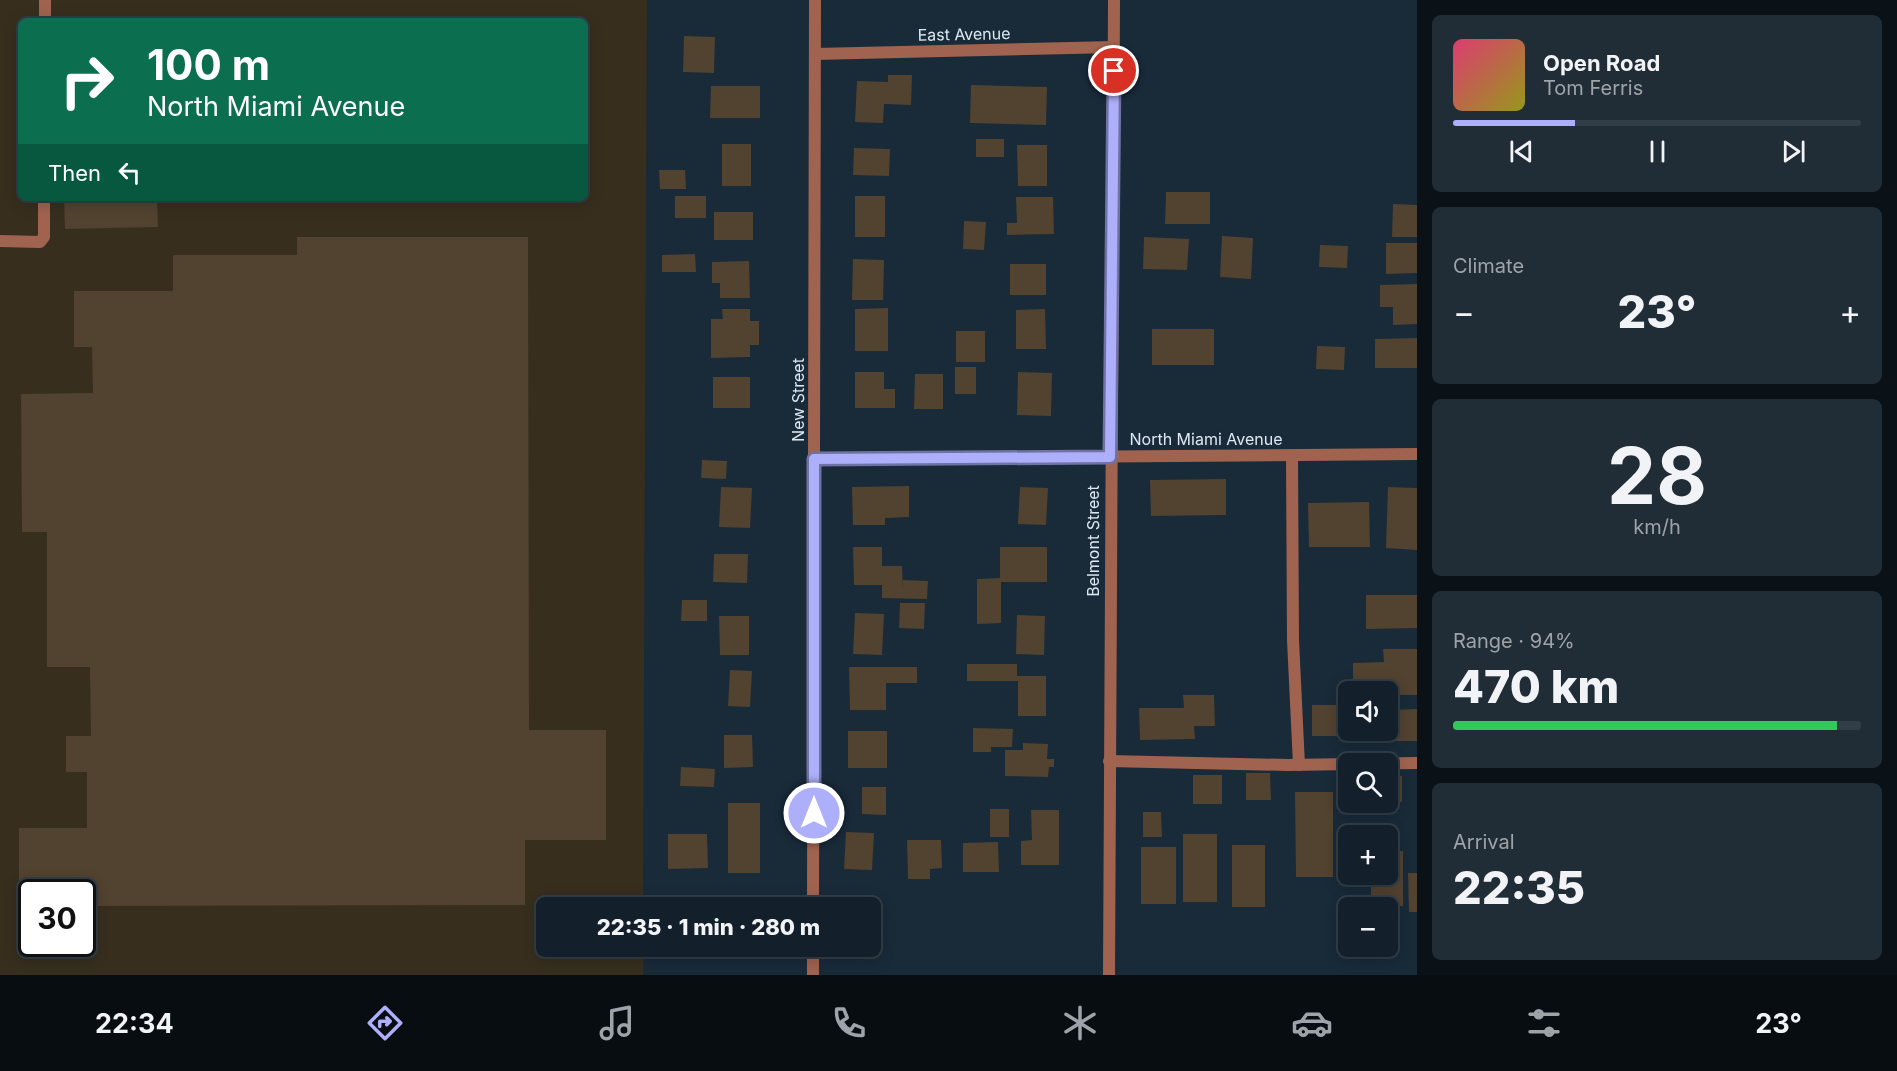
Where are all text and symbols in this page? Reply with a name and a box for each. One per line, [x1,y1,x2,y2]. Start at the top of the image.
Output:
street label: East Avenue [917,23,1011,45]
text: 100 m [147,39,270,90]
icon: right [48,42,126,120]
pin [1088,45,1139,96]
text: Open Road [1543,50,1660,76]
icon: arrive [1097,54,1130,87]
text: Tom Ferris [1543,76,1643,100]
text: North Miami Avenue [147,90,405,123]
icon: previous [1505,135,1538,168]
icon: pause [1641,135,1674,168]
icon: next [1777,135,1810,168]
icon: left [113,156,146,189]
text: Then [48,160,101,186]
text: Climate [1453,254,1524,278]
text: 23° [1618,284,1696,339]
text: − [1453,292,1475,332]
text: + [1839,292,1861,332]
street label: New Street [788,358,808,442]
text: 28 [1607,428,1707,523]
street label: North Miami Avenue [1129,429,1283,449]
street label: Belmont Street [1083,485,1103,597]
text: km/h [1633,515,1681,539]
text: Range · 94% [1453,629,1575,653]
text: 470 km [1453,659,1619,714]
map controls [1338,681,1398,957]
button: sound [1338,681,1398,741]
button: search [1338,753,1398,813]
position arrow [782,781,846,845]
button: + [1338,825,1398,885]
text: Arrival [1453,830,1515,854]
text: 22:35 [1453,860,1585,915]
speed limit sign: 30 [18,879,96,957]
button: − [1338,897,1398,957]
text: 22:35 · 1 min · 280 m [597,914,820,940]
icon: directions [364,1002,406,1044]
icon: music [596,1002,638,1044]
icon: phone [828,1002,870,1044]
icon: climate [1059,1002,1101,1044]
icon: car [1291,1002,1333,1044]
icon: filters [1523,1002,1565,1044]
text: 22:34 [95,1007,174,1040]
text: 23° [1755,1007,1802,1040]

